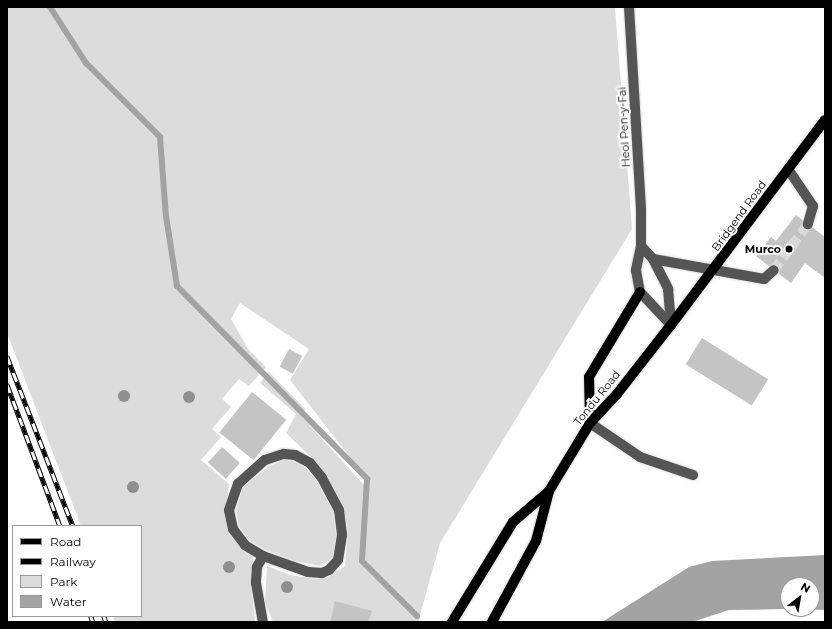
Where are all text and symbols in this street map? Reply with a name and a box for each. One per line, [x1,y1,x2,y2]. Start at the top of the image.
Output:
street label: Heol Pen-y-Fai [615,86,633,168]
street label: Bridgend Road [709,178,769,254]
place label: Murco [745,242,781,256]
marker: Murco [784,244,794,254]
street label: Tondu Road [571,368,623,428]
legend [12,525,142,617]
text: Road [50,534,81,549]
text: Railway [50,554,96,569]
text: Park [50,574,77,589]
north arrow [780,577,820,617]
text: N [798,579,813,596]
text: Water [50,594,86,609]

